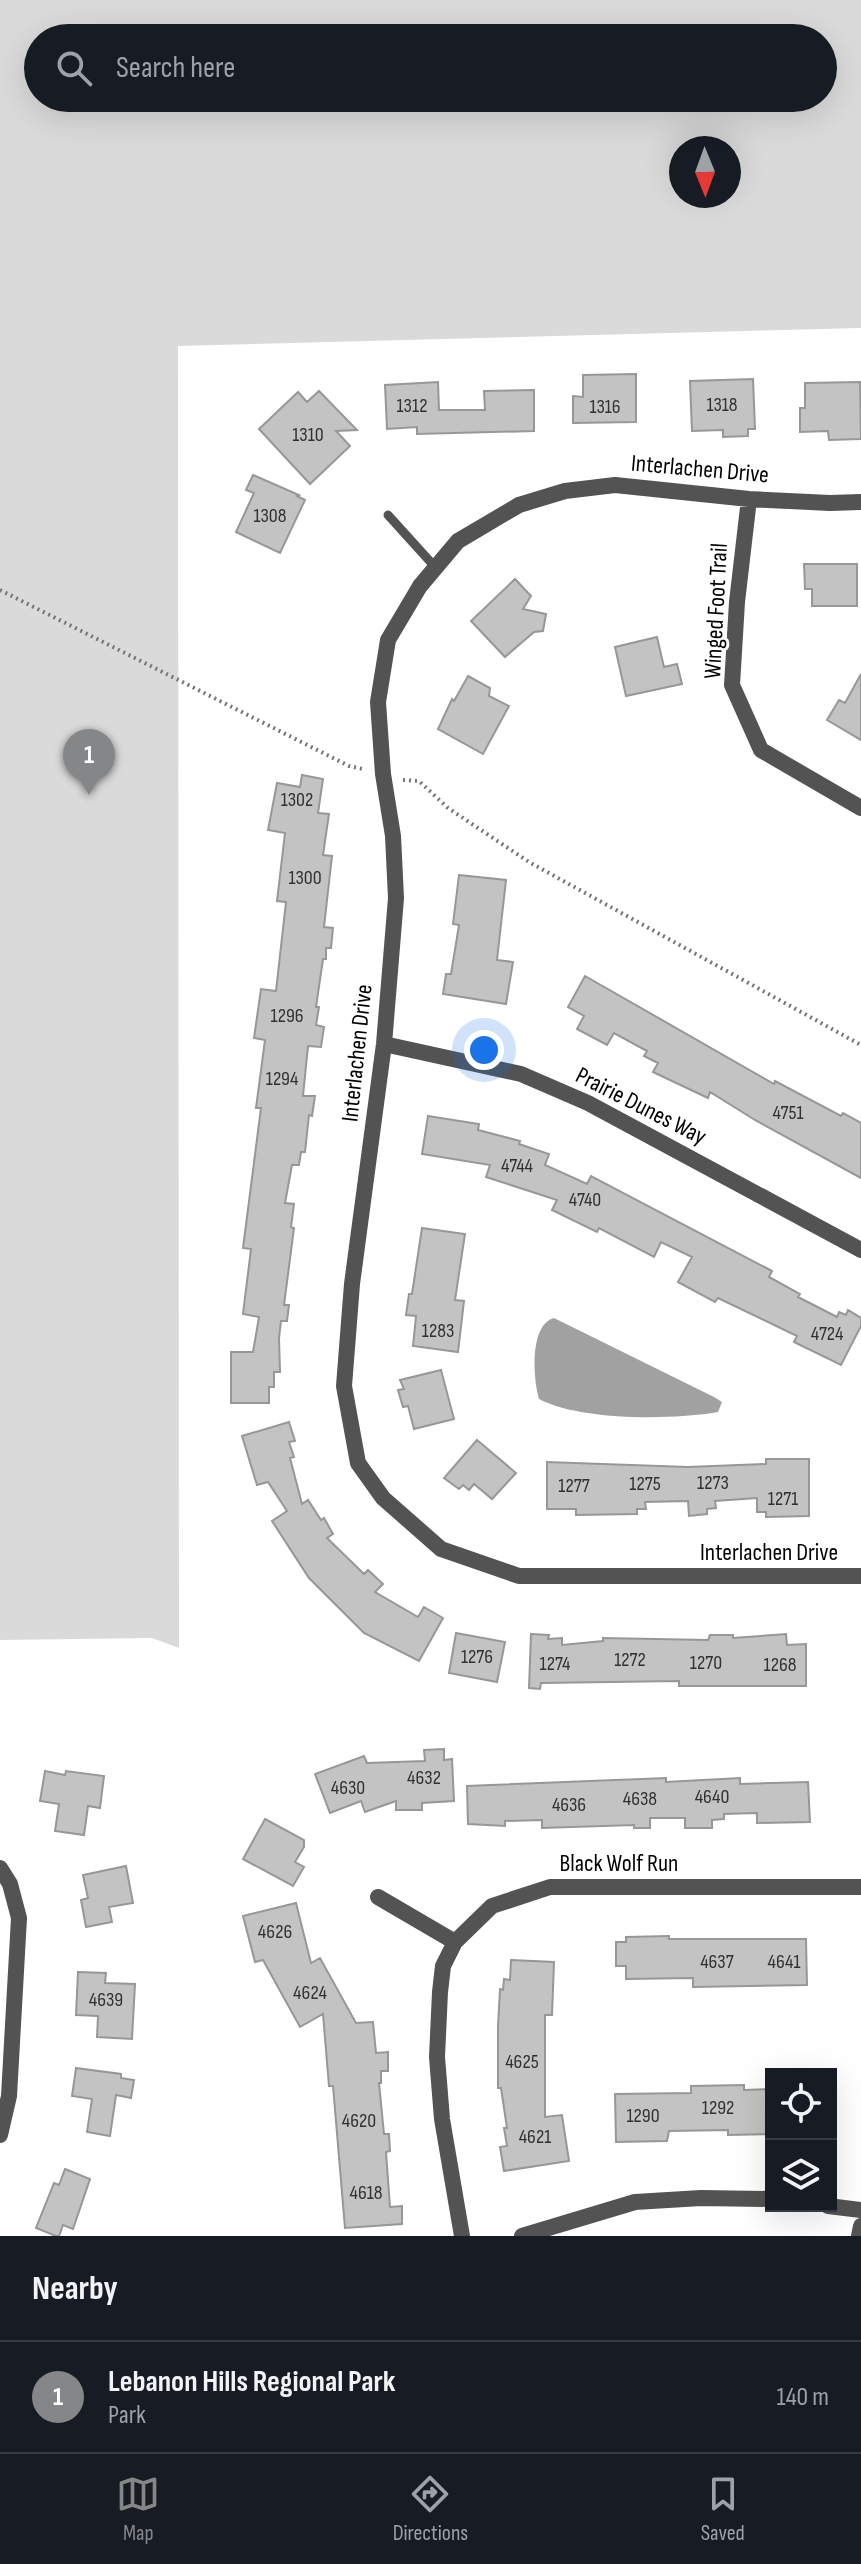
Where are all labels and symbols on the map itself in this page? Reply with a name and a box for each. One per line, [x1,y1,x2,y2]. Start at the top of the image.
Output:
north arrow [669,136,741,208]
house number: 1318 [706,393,738,417]
house number: 1312 [397,394,427,418]
house number: 1316 [589,395,621,419]
house number: 1310 [292,423,324,447]
street label: Interlachen Drive [630,449,770,489]
house number: 1308 [253,504,287,528]
street label: Winged Foot Trail [698,542,734,680]
pin: 1 [63,729,115,795]
house number: 1302 [281,788,313,812]
house number: 1300 [288,866,322,890]
street label: Interlachen Drive [335,983,379,1123]
house number: 1296 [270,1004,304,1028]
your location [464,1030,504,1070]
street label: Prairie Dunes Way [571,1061,711,1151]
house number: 1294 [266,1067,298,1091]
house number: 4751 [772,1101,804,1125]
house number: 4744 [501,1154,533,1178]
house number: 4740 [569,1188,601,1212]
house number: 1283 [422,1319,454,1343]
house number: 4724 [811,1322,843,1346]
house number: 1273 [697,1471,729,1495]
house number: 1275 [629,1472,661,1496]
house number: 1277 [558,1474,590,1498]
house number: 1271 [768,1487,798,1511]
street label: Interlachen Drive [700,1538,838,1567]
house number: 1276 [461,1645,493,1669]
house number: 1272 [614,1648,646,1672]
house number: 1270 [690,1651,722,1675]
house number: 1274 [540,1652,570,1676]
house number: 1268 [764,1653,796,1677]
house number: 4632 [407,1766,441,1790]
house number: 4630 [331,1776,365,1800]
house number: 4640 [695,1785,729,1809]
house number: 4638 [623,1787,657,1811]
house number: 4636 [552,1793,586,1817]
street label: Black Wolf Run [560,1849,678,1878]
house number: 4626 [258,1920,292,1944]
house number: 4637 [700,1950,734,1974]
house number: 4641 [768,1950,800,1974]
house number: 4624 [293,1981,327,2005]
house number: 4639 [89,1988,123,2012]
house number: 4625 [505,2050,539,2074]
house number: 1292 [702,2096,734,2120]
house number: 1290 [626,2104,660,2128]
house number: 4620 [342,2109,376,2133]
house number: 4621 [519,2125,551,2149]
house number: 4618 [350,2181,382,2205]

